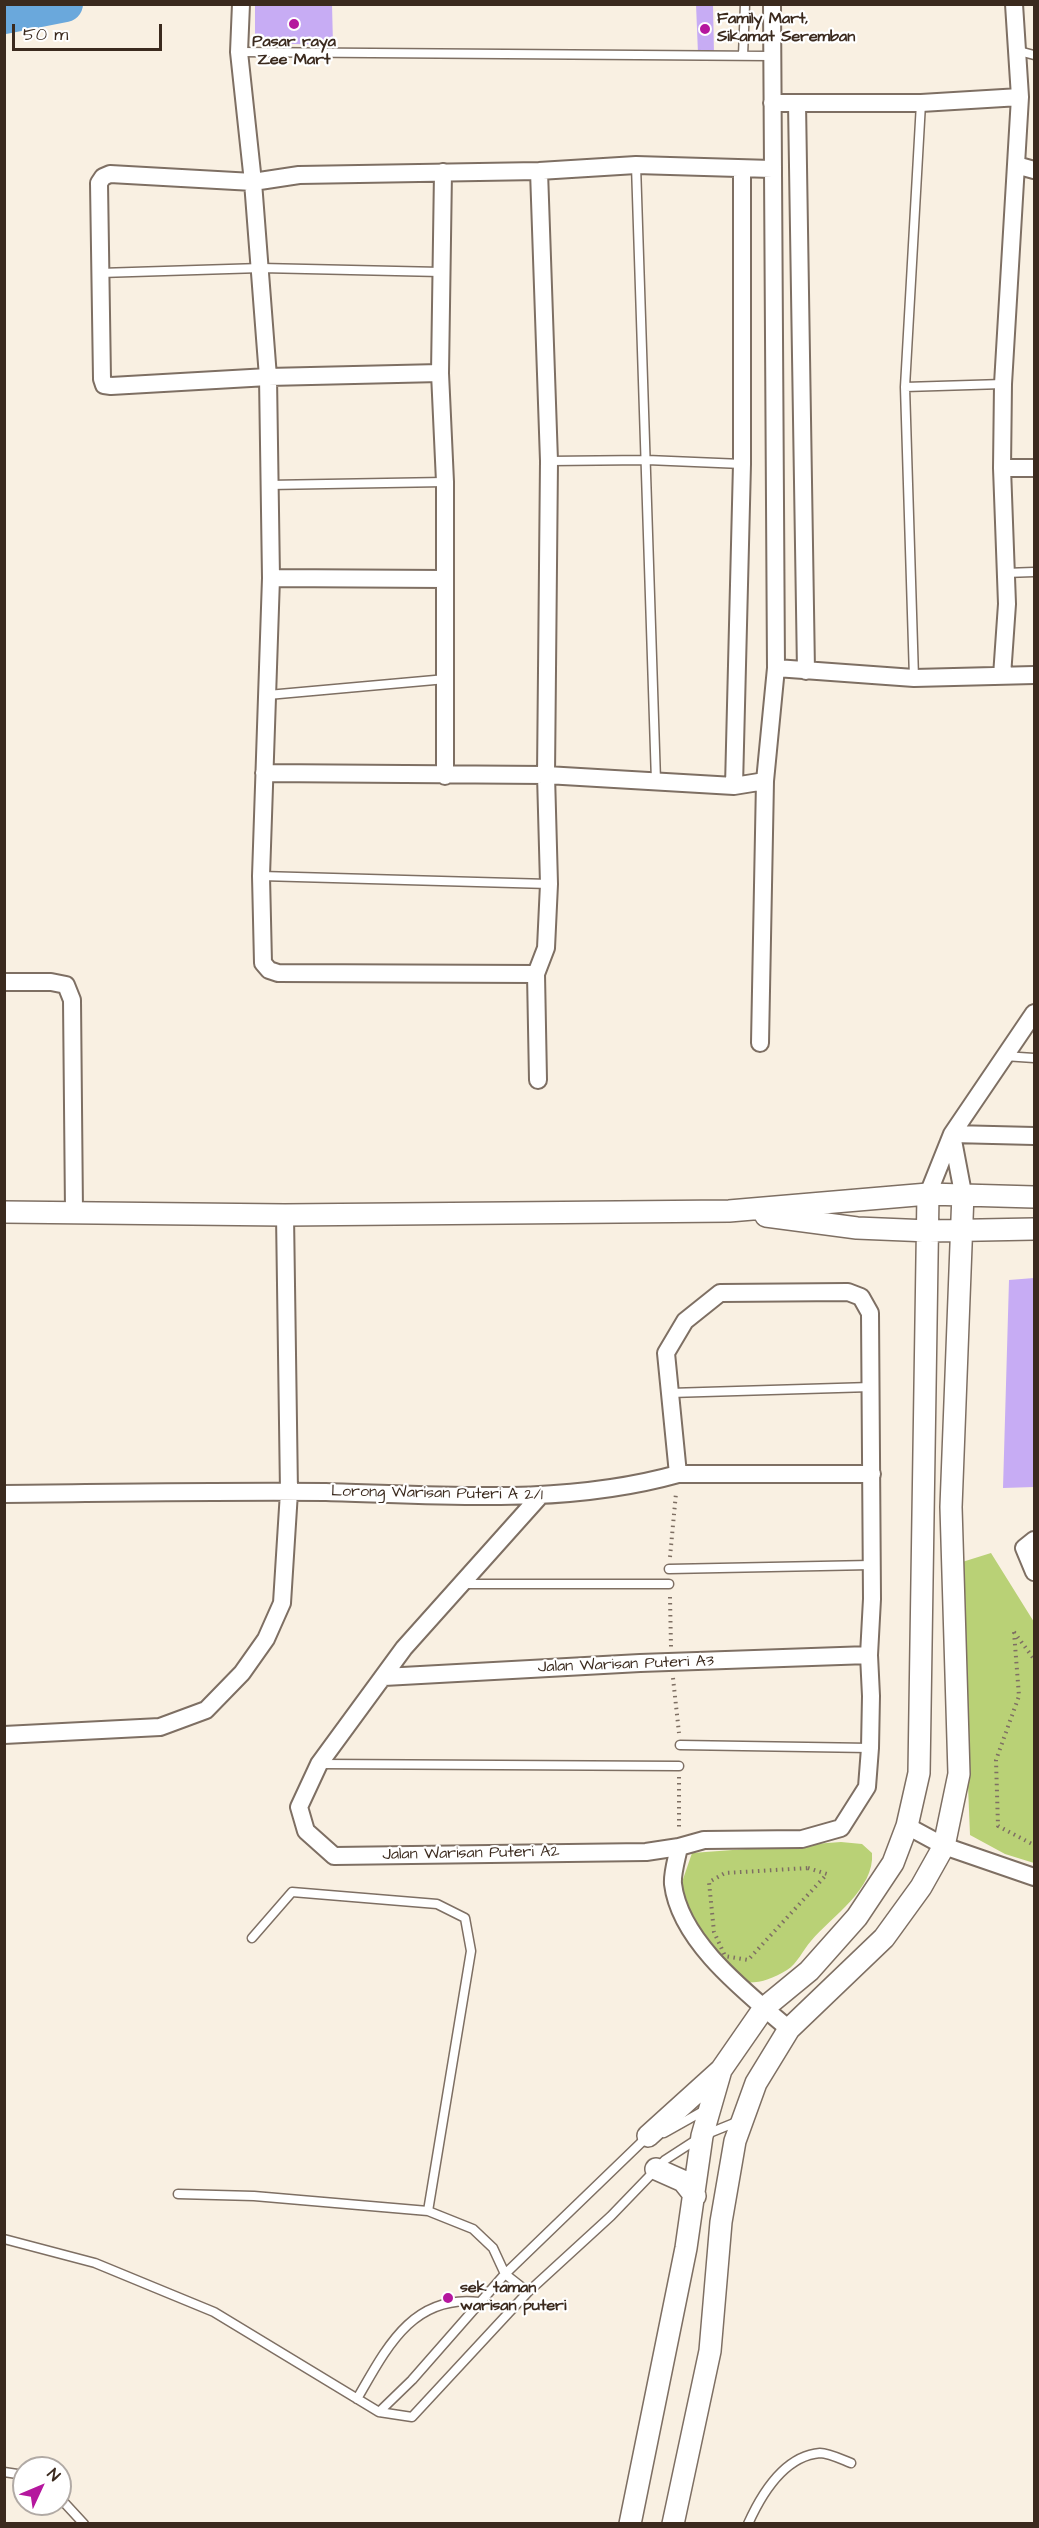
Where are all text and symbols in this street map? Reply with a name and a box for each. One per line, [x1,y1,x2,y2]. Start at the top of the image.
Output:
place label: Family Mart, Sikamat Seremban [717,10,855,48]
scale bar [15,12,165,50]
marker: Pasar raya Zee Mart [287,17,301,31]
text: 50 m [23,22,68,47]
marker: Family Mart, Sikamat Seremban [698,22,712,36]
place label: Pasar raya Zee Mart [252,33,336,71]
street label: Lorong Warisan Puteri A 2/1 [331,1483,543,1505]
street label: Jalan Warisan Puteri A3 [538,1652,714,1678]
street label: Jalan Warisan Puteri A2 [382,1843,560,1865]
place label: sek taman warisan puteri [460,2279,566,2317]
marker: sek taman warisan puteri [441,2291,455,2305]
north arrow [12,2456,72,2516]
text: N [42,2464,65,2486]

